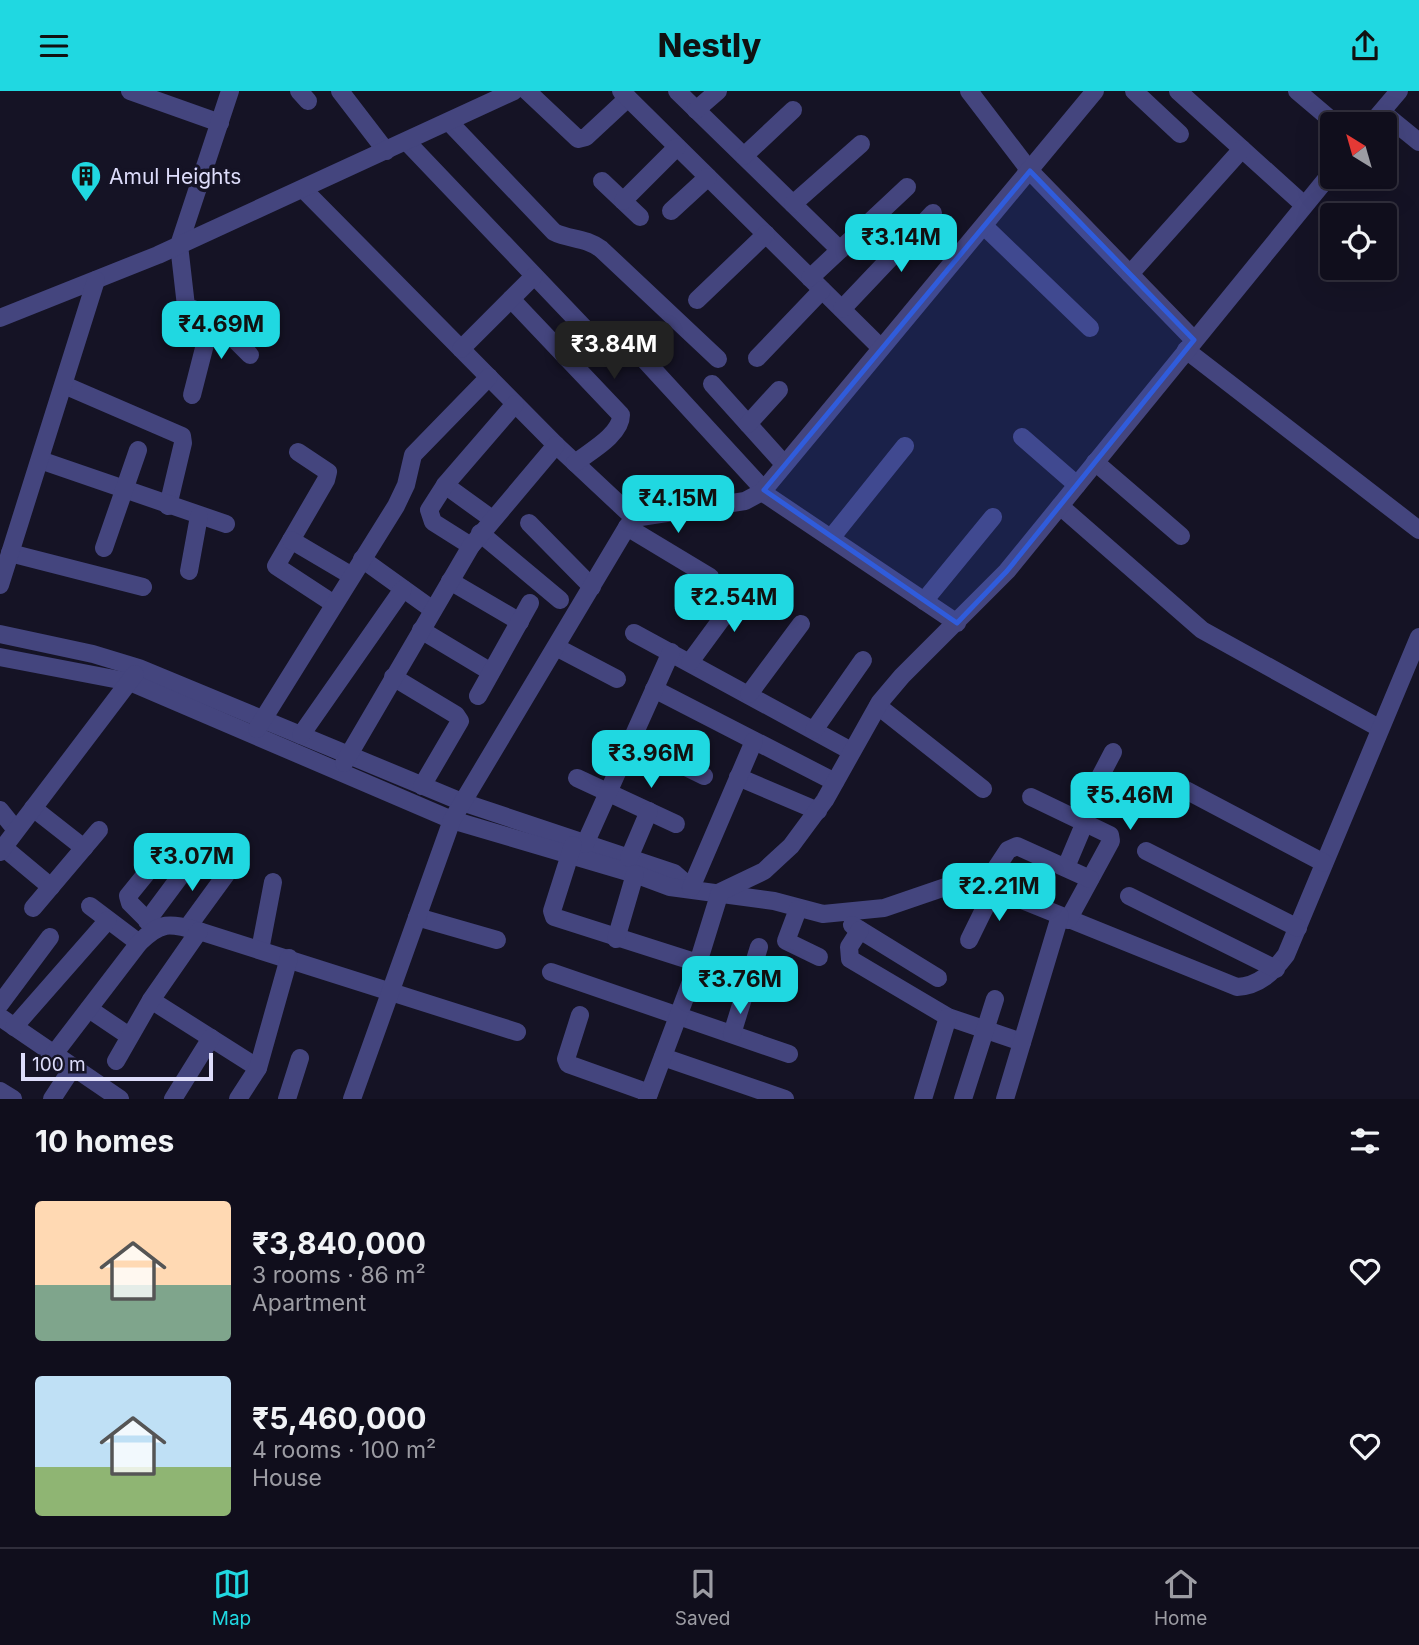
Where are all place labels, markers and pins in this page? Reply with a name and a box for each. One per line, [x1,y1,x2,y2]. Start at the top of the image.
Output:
building icon: Amul Heights [69,159,103,203]
place label: Amul Heights [109,164,241,189]
pin: ₹3.14M [844,215,958,274]
pin: ₹4.69M [164,301,278,361]
pin: ₹3.84M [557,321,671,381]
pin: ₹4.15M [621,475,735,535]
pin: ₹2.54M [677,575,791,634]
pin: ₹3.96M [594,731,708,790]
pin: ₹5.46M [1073,773,1187,832]
pin: ₹3.07M [135,833,249,893]
pin: ₹2.21M [942,863,1056,923]
pin: ₹3.76M [683,957,797,1016]

